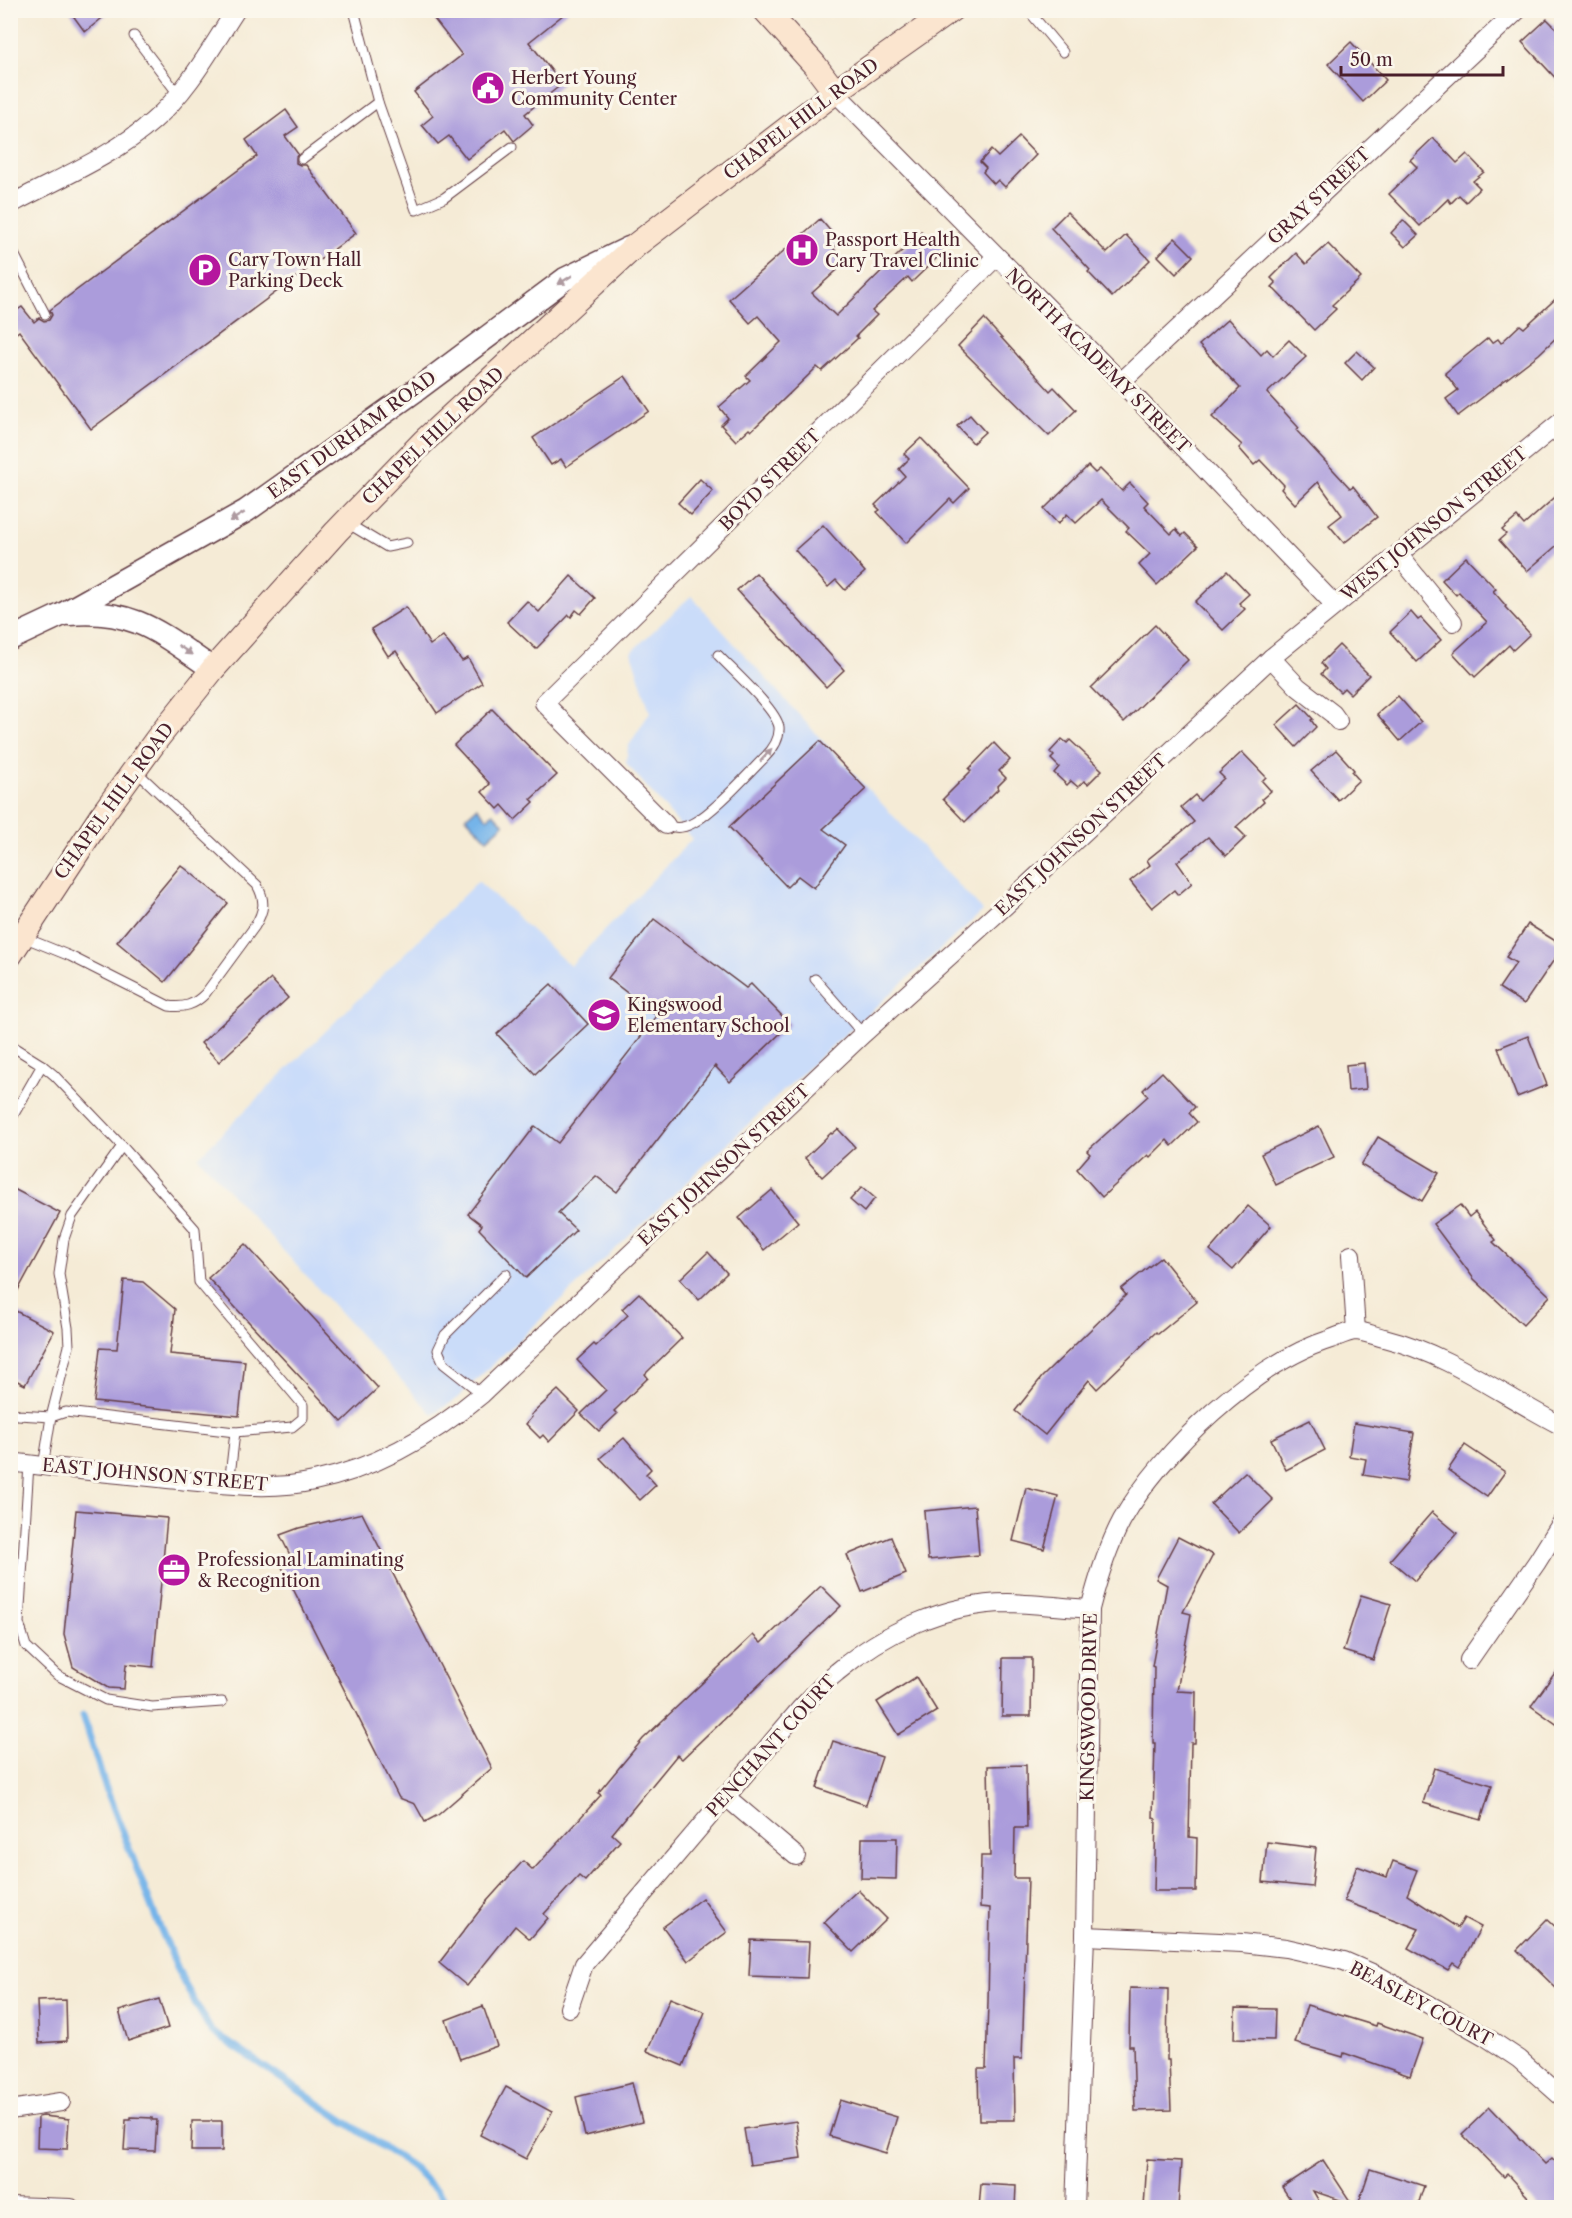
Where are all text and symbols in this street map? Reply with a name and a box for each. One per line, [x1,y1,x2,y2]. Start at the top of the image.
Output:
scale bar [1341,39,1503,77]
text: 50 m [1350,49,1393,71]
street label: CHAPEL HILL ROAD [719,54,883,184]
place label: Herbert Young Community Center [511,67,678,110]
public building icon: Herbert Young Community Center [470,70,506,106]
street label: GRAY STREET [1263,143,1375,249]
place label: Passport Health Cary Travel Clinic [825,229,979,272]
hospital icon: Passport Health Cary Travel Clinic [784,232,820,268]
place label: Cary Town Hall Parking Deck [228,249,361,292]
parking icon: Cary Town Hall Parking Deck [187,252,223,288]
street label: NORTH ACADEMY STREET [1001,264,1196,459]
one-way arrow [557,274,573,285]
street label: CHAPEL HILL ROAD [358,363,508,509]
street label: EAST DURHAM ROAD [263,366,441,504]
street label: BOYD STREET [715,424,826,535]
street label: WEST JOHNSON STREET [1336,442,1532,607]
one-way arrow [229,511,245,522]
one-way arrow [177,644,193,655]
street label: CHAPEL HILL ROAD [50,718,178,884]
one-way arrow [759,748,773,763]
street label: EAST JOHNSON STREET [991,749,1172,920]
place label: Kingswood Elementary School [627,994,790,1037]
school or university icon: Kingswood Elementary School [586,997,622,1033]
street label: EAST JOHNSON STREET [634,1079,815,1250]
street label: EAST JOHNSON STREET [41,1454,269,1496]
place label: Professional Laminating & Recognition [197,1549,404,1592]
office icon: Professional Laminating & Recognition [156,1552,192,1588]
street label: KINGSWOOD DRIVE [1076,1612,1102,1802]
street label: PENCHANT COURT [702,1670,841,1821]
street label: BEASLEY COURT [1346,1957,1497,2051]

